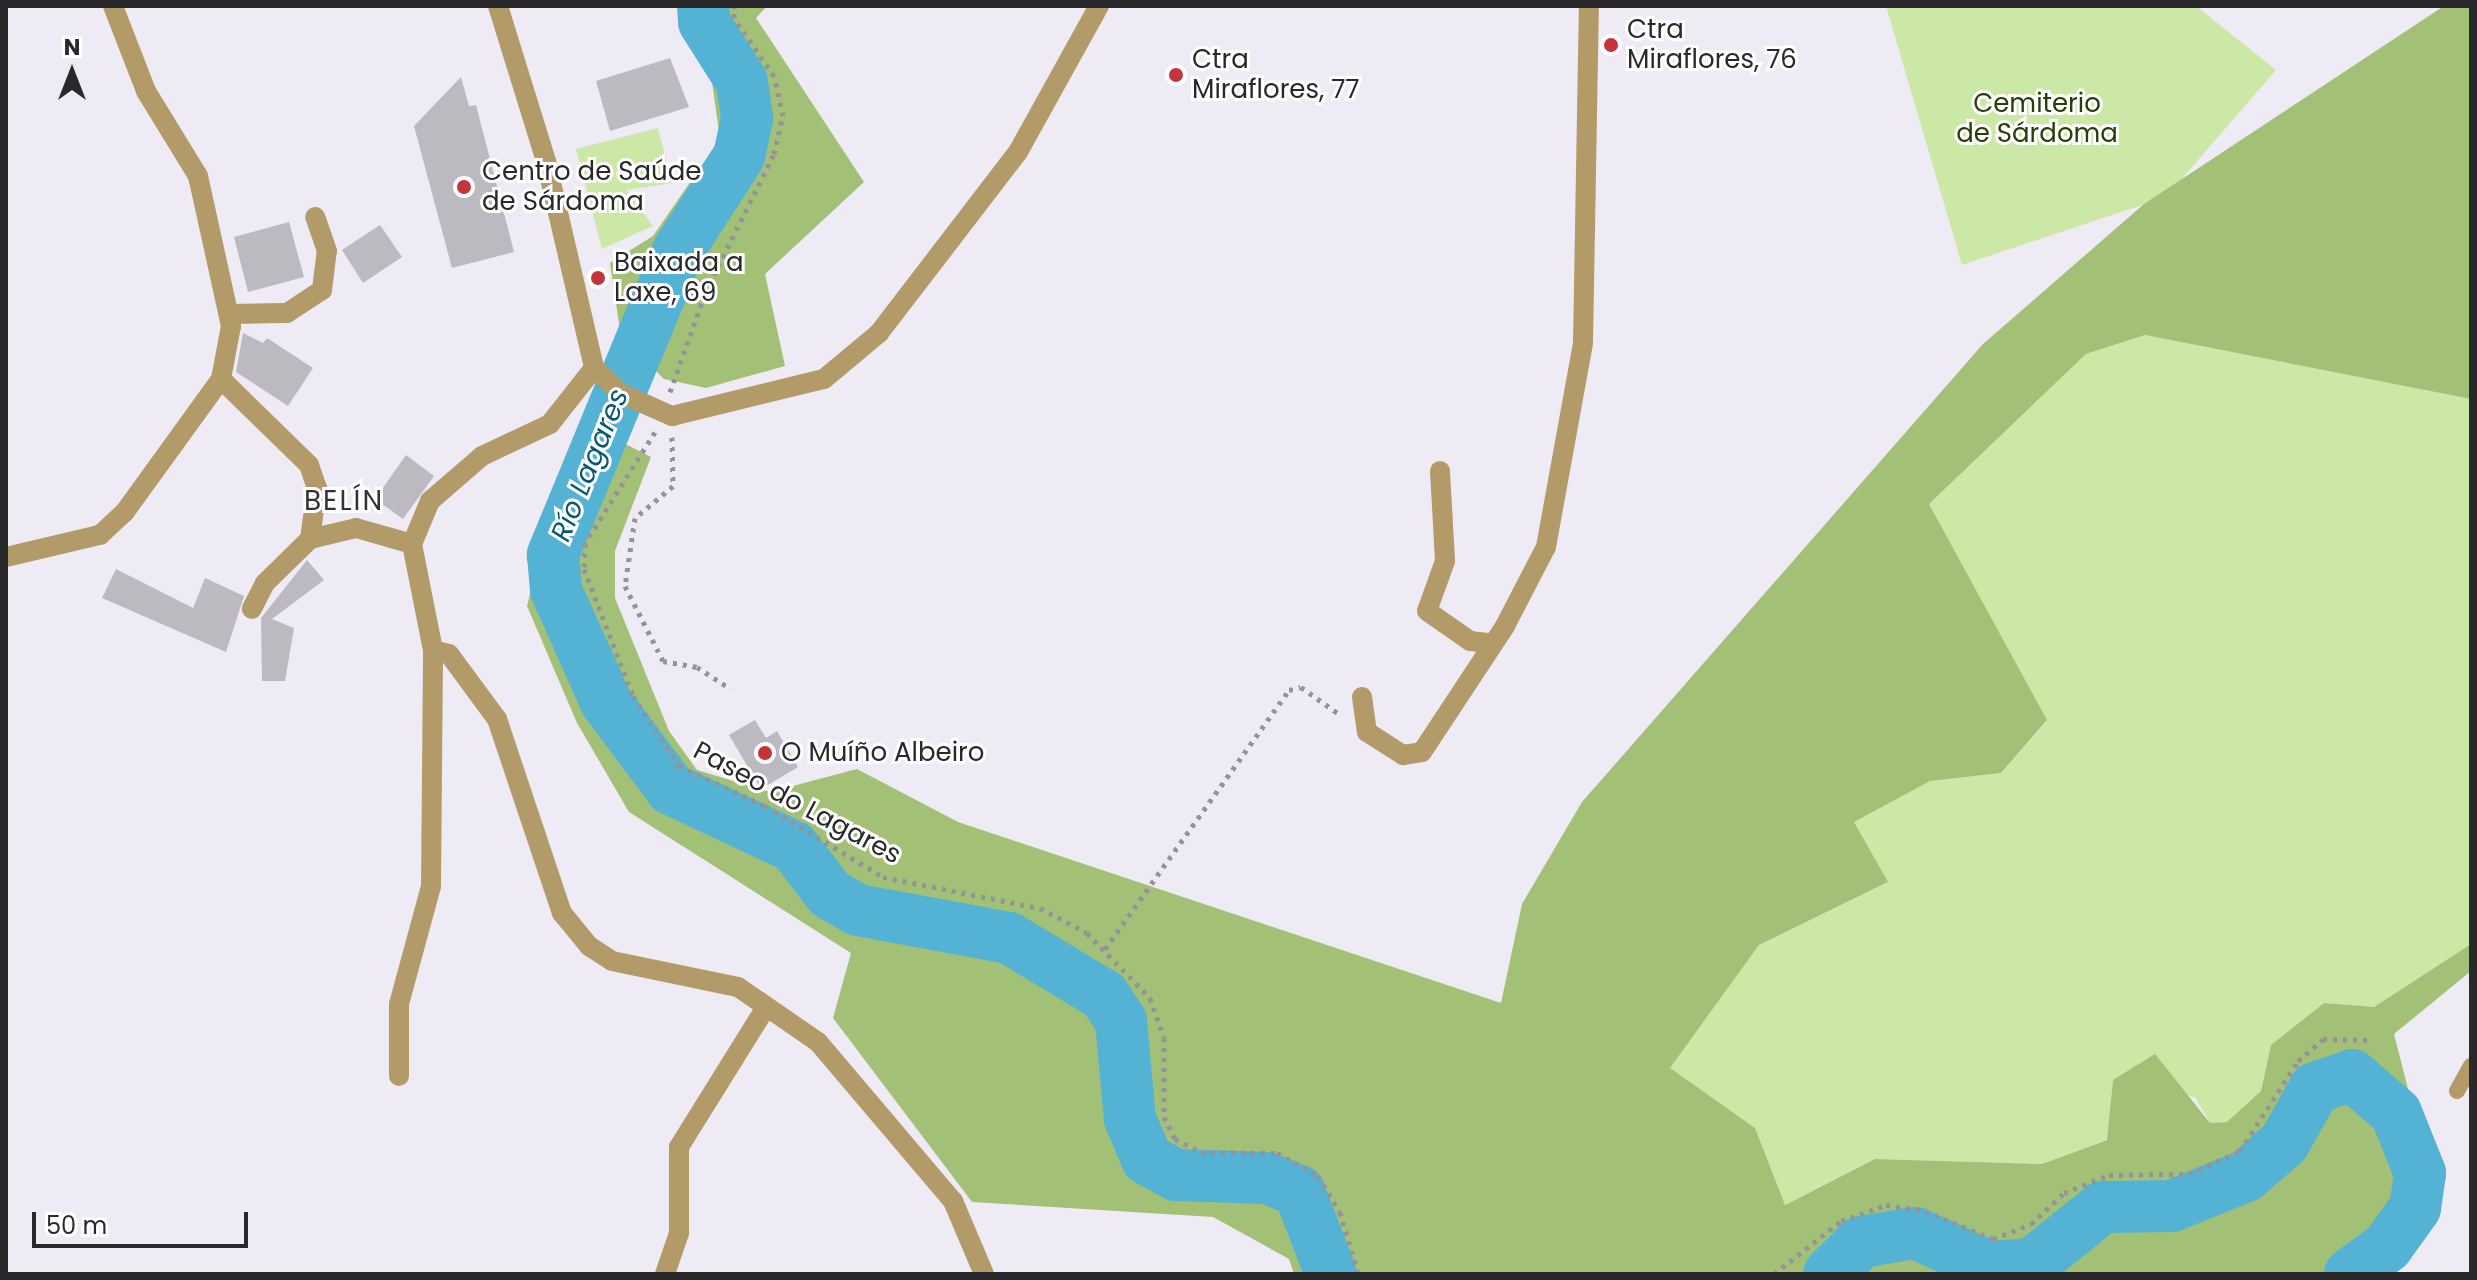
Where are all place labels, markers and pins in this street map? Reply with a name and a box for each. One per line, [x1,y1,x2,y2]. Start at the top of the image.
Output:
place label: Ctra Miraflores, 76 [1627,14,1797,76]
marker: Ctra Miraflores, 76 [1602,36,1620,54]
place label: Ctra Miraflores, 77 [1192,44,1360,106]
marker: Ctra Miraflores, 77 [1167,66,1185,84]
place label: Centro de Saúde de Sárdoma [482,156,701,218]
marker: Centro de Saúde de Sárdoma [453,176,475,198]
place label: Baixada a Laxe, 69 [614,247,744,308]
marker: Baixada a Laxe, 69 [589,269,607,287]
place label: O Muíño Albeiro [781,737,984,769]
marker: O Muíño Albeiro [756,744,774,762]

